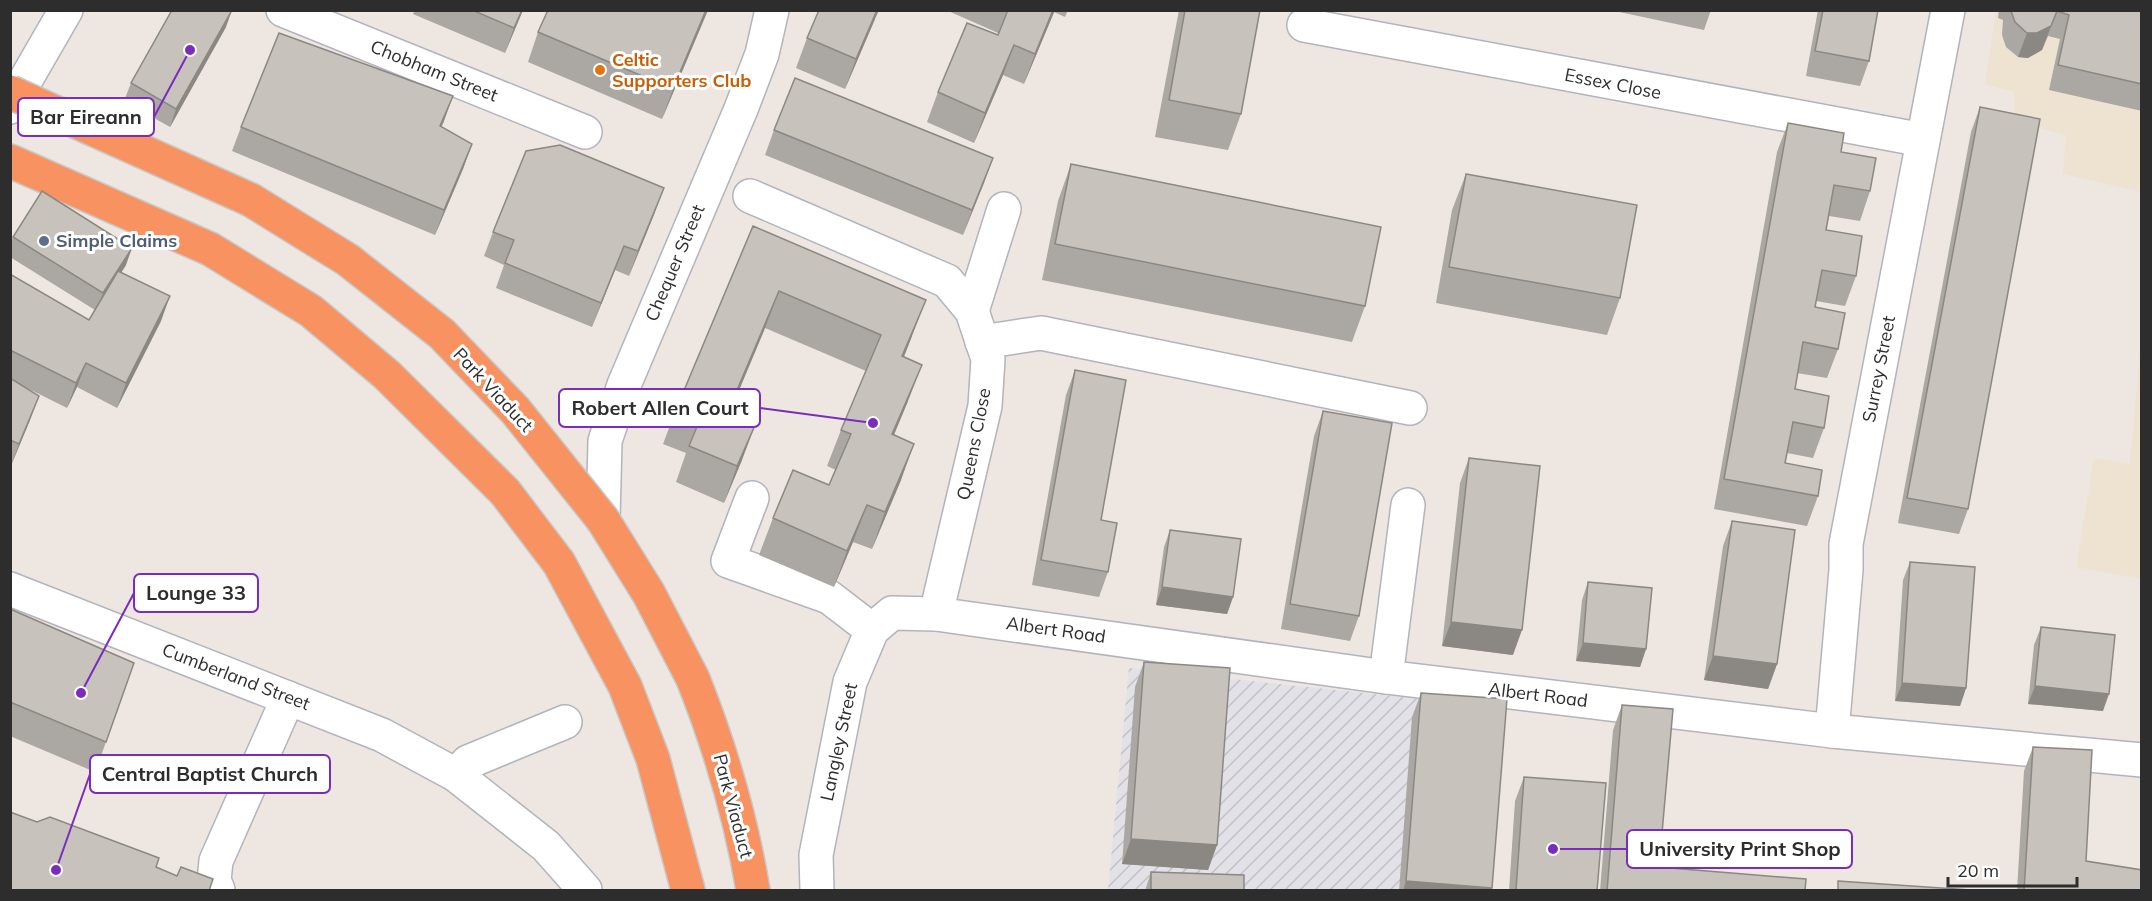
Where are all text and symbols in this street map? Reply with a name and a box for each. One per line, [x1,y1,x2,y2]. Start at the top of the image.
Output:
street label: Chobham Street [367,34,501,107]
place label: Celtic Supporters Club [612,48,751,92]
marker: Celtic Supporters Club [593,63,607,77]
street label: Essex Close [1563,63,1663,104]
callout: Bar Eireann [18,98,154,136]
text: Bar Eireann [30,104,142,129]
street label: Chequer Street [640,201,709,325]
place label: Simple Claims [56,229,177,252]
marker: Simple Claims [37,234,51,248]
street label: Surrey Street [1857,314,1900,424]
street label: Park Viaduct [449,343,538,436]
street label: Queens Close [951,386,996,502]
callout: Robert Allen Court [559,389,760,427]
text: Robert Allen Court [571,395,749,420]
callout: Lounge 33 [134,574,258,612]
text: Lounge 33 [146,580,246,605]
street label: Albert Road [1005,611,1107,648]
street label: Cumberland Street [159,638,313,715]
street label: Albert Road [1487,677,1589,712]
street label: Langley Street [815,681,862,803]
street label: Park Viaduct [709,751,758,860]
callout: Central Baptist Church [90,755,330,793]
text: Central Baptist Church [102,761,318,786]
callout: University Print Shop [1627,830,1852,868]
text: University Print Shop [1639,836,1841,861]
scale bar [1948,850,2077,888]
text: 20 m [1957,859,1999,882]

